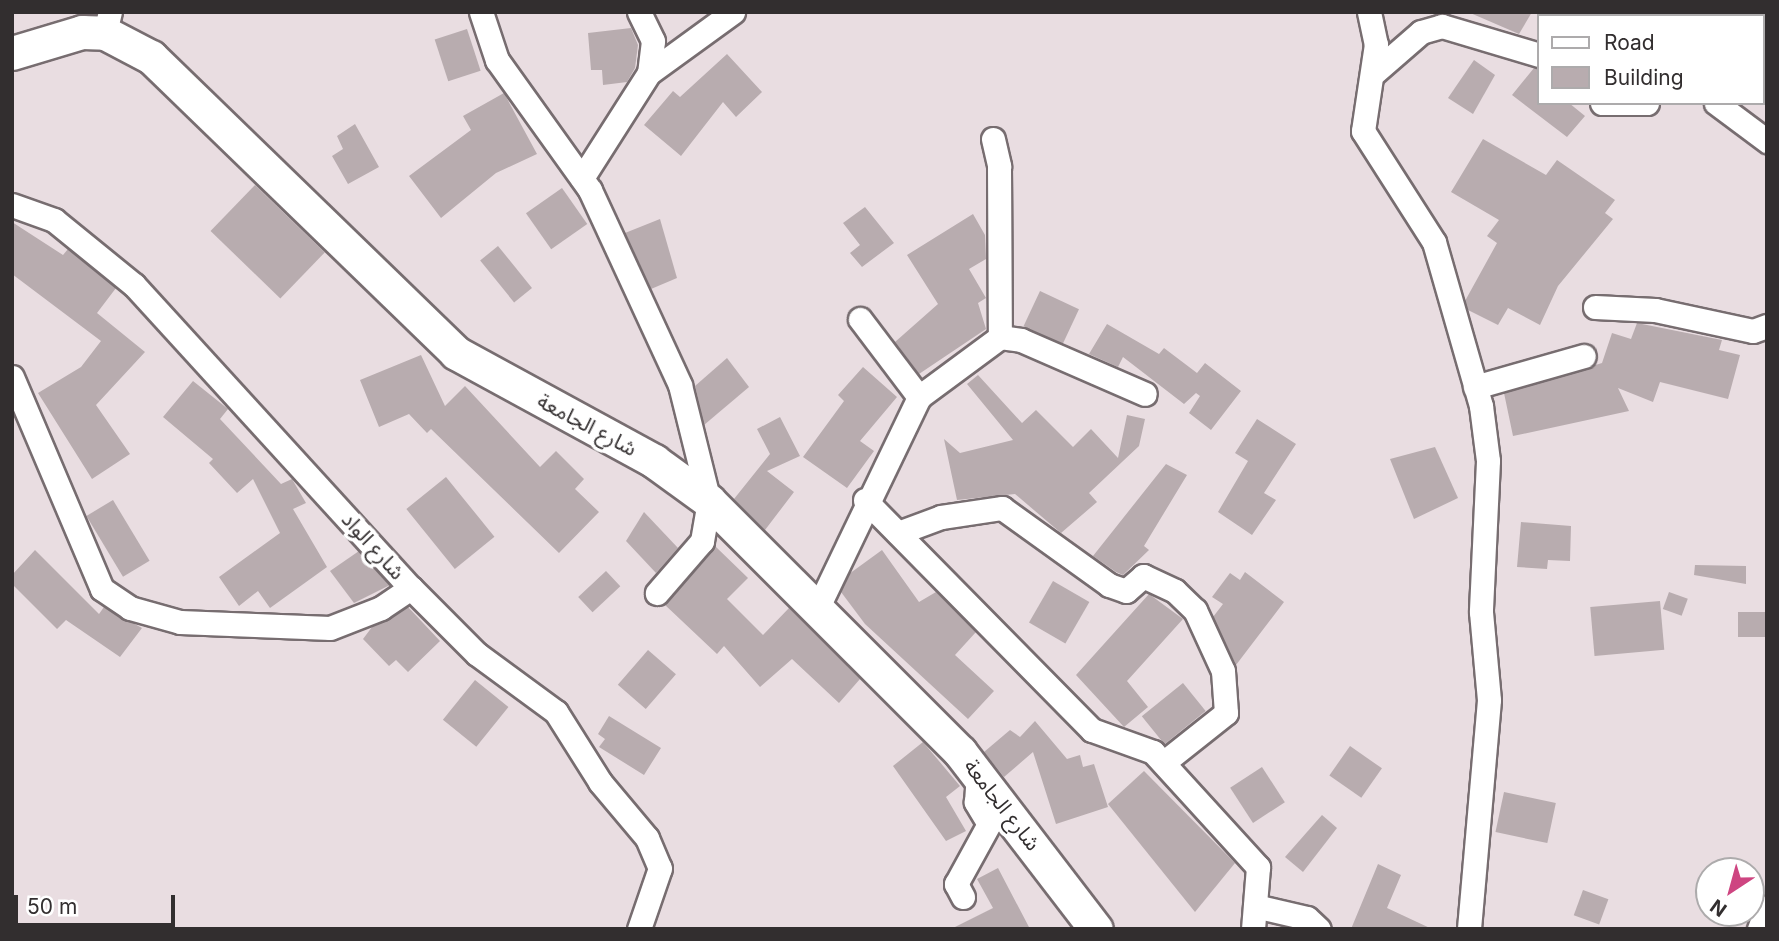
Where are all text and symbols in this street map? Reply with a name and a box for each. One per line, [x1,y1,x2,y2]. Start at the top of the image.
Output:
legend [1538,14,1765,105]
text: Road [1604,30,1655,55]
text: Building [1604,65,1684,90]
street label: شارع الجامعة [533,388,641,462]
street label: شارع الواد [336,507,410,585]
street label: شارع الجامعة [959,754,1045,856]
north arrow [1695,857,1765,927]
scale bar [18,881,178,925]
text: 50 m [27,894,77,919]
text: N [1706,894,1731,921]

